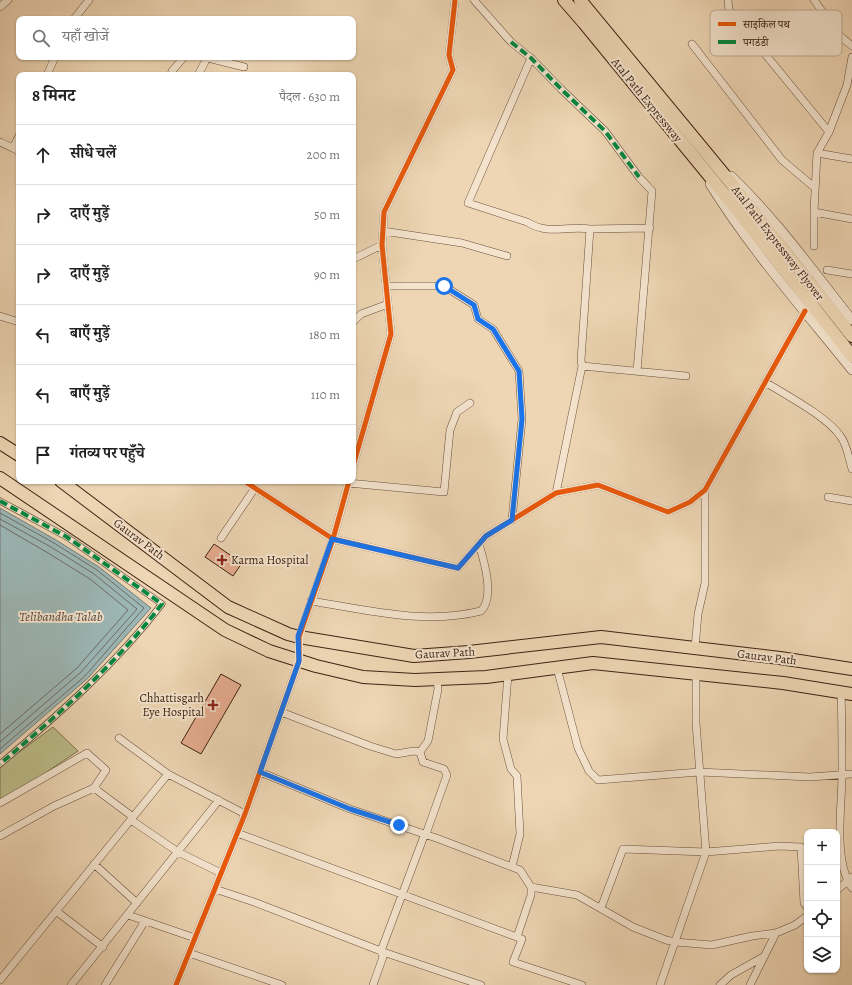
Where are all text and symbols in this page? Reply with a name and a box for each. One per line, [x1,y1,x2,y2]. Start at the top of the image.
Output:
legend [710,10,842,56]
search box [16,16,356,60]
text: साइकिल पथ [742,17,790,32]
text: यहाँ खोजें [62,26,109,46]
icon: search [30,27,52,49]
text: पगडंडी [742,35,770,50]
street label: Atal Path Expressway [607,54,686,146]
text: 8 मिनट [32,84,75,107]
text: पैदल · 630 m [279,88,340,105]
text: सीधे चलें [70,143,116,163]
icon: ahead [32,144,54,166]
text: 200 m [307,146,340,163]
street label: Atal Path Expressway Flyover [727,181,828,304]
text: दाएँ मुड़ें [70,203,109,223]
icon: right [32,204,54,226]
text: 50 m [314,206,340,223]
text: दाएँ मुड़ें [70,263,109,283]
icon: right [32,264,54,286]
text: 90 m [314,266,340,283]
route start [435,277,453,295]
text: बाएँ मुड़ें [70,323,110,343]
icon: left [32,324,54,346]
text: 180 m [309,326,340,343]
text: बाएँ मुड़ें [70,383,110,403]
icon: left [32,384,54,406]
text: 110 m [311,386,340,403]
text: गंतव्य पर पहुँचे [70,443,145,463]
icon: arrive [32,444,54,466]
street label: Gaurav Path [110,515,168,564]
place label: Karma Hospital [231,552,308,568]
marker: Karma Hospital [216,554,228,566]
water label: Telibandha Talab [19,608,103,625]
street label: Gaurav Path [415,643,476,663]
street label: Gaurav Path [736,645,798,669]
place label: Chhattisgarh Eye Hospital [139,690,205,720]
marker: Chhattisgarh Eye Hospital [207,699,219,711]
route end [390,816,408,834]
map controls [804,829,840,973]
button: + [804,829,840,865]
button: − [804,865,840,901]
button: locate [804,901,840,937]
button: layers [804,937,840,973]

